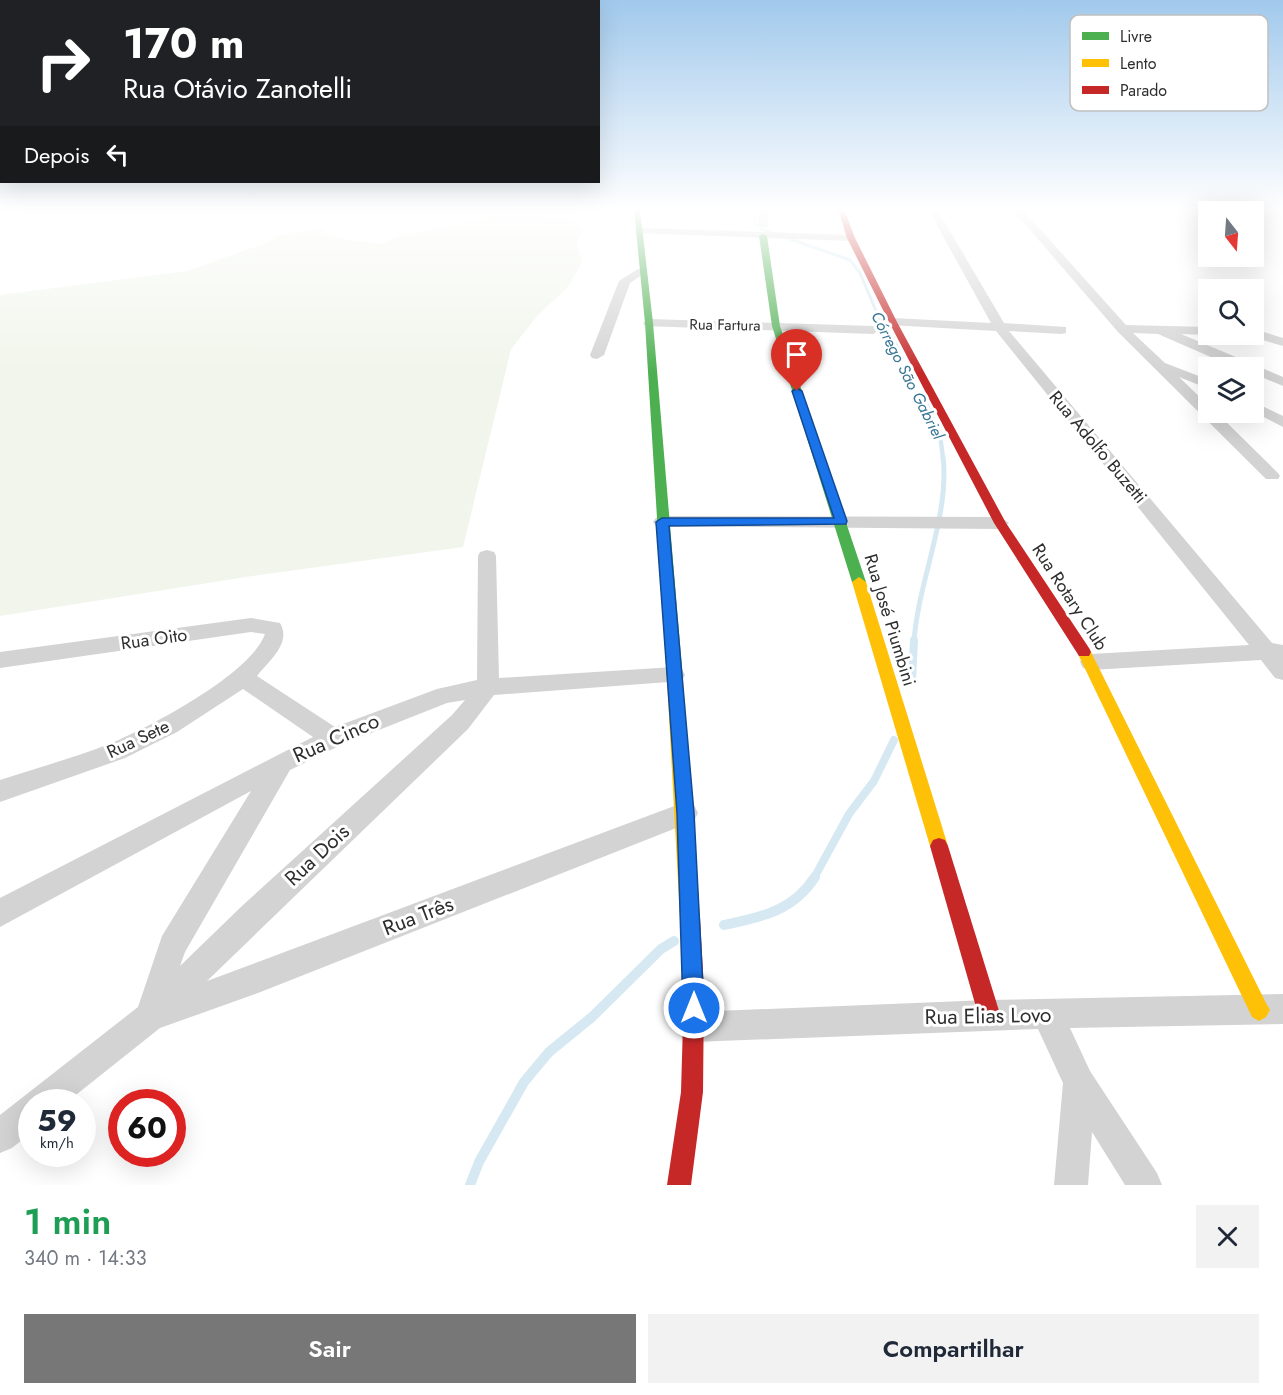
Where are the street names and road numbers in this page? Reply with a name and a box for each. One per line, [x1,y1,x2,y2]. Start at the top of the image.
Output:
street label: Rua Fartura [689,313,761,337]
street label: Rua Adolfo Buzetti [1043,385,1153,509]
street label: Rua Rotary Club [1026,538,1114,656]
street label: Rua José Piumbini [858,551,922,689]
street label: Rua Oito [119,621,189,657]
street label: Rua Cinco [288,706,384,770]
street label: Rua Sete [102,713,174,765]
street label: Rua Dois [278,817,356,893]
street label: Rua Três [378,889,458,943]
street label: Rua Elias Lovo [924,1000,1052,1032]

